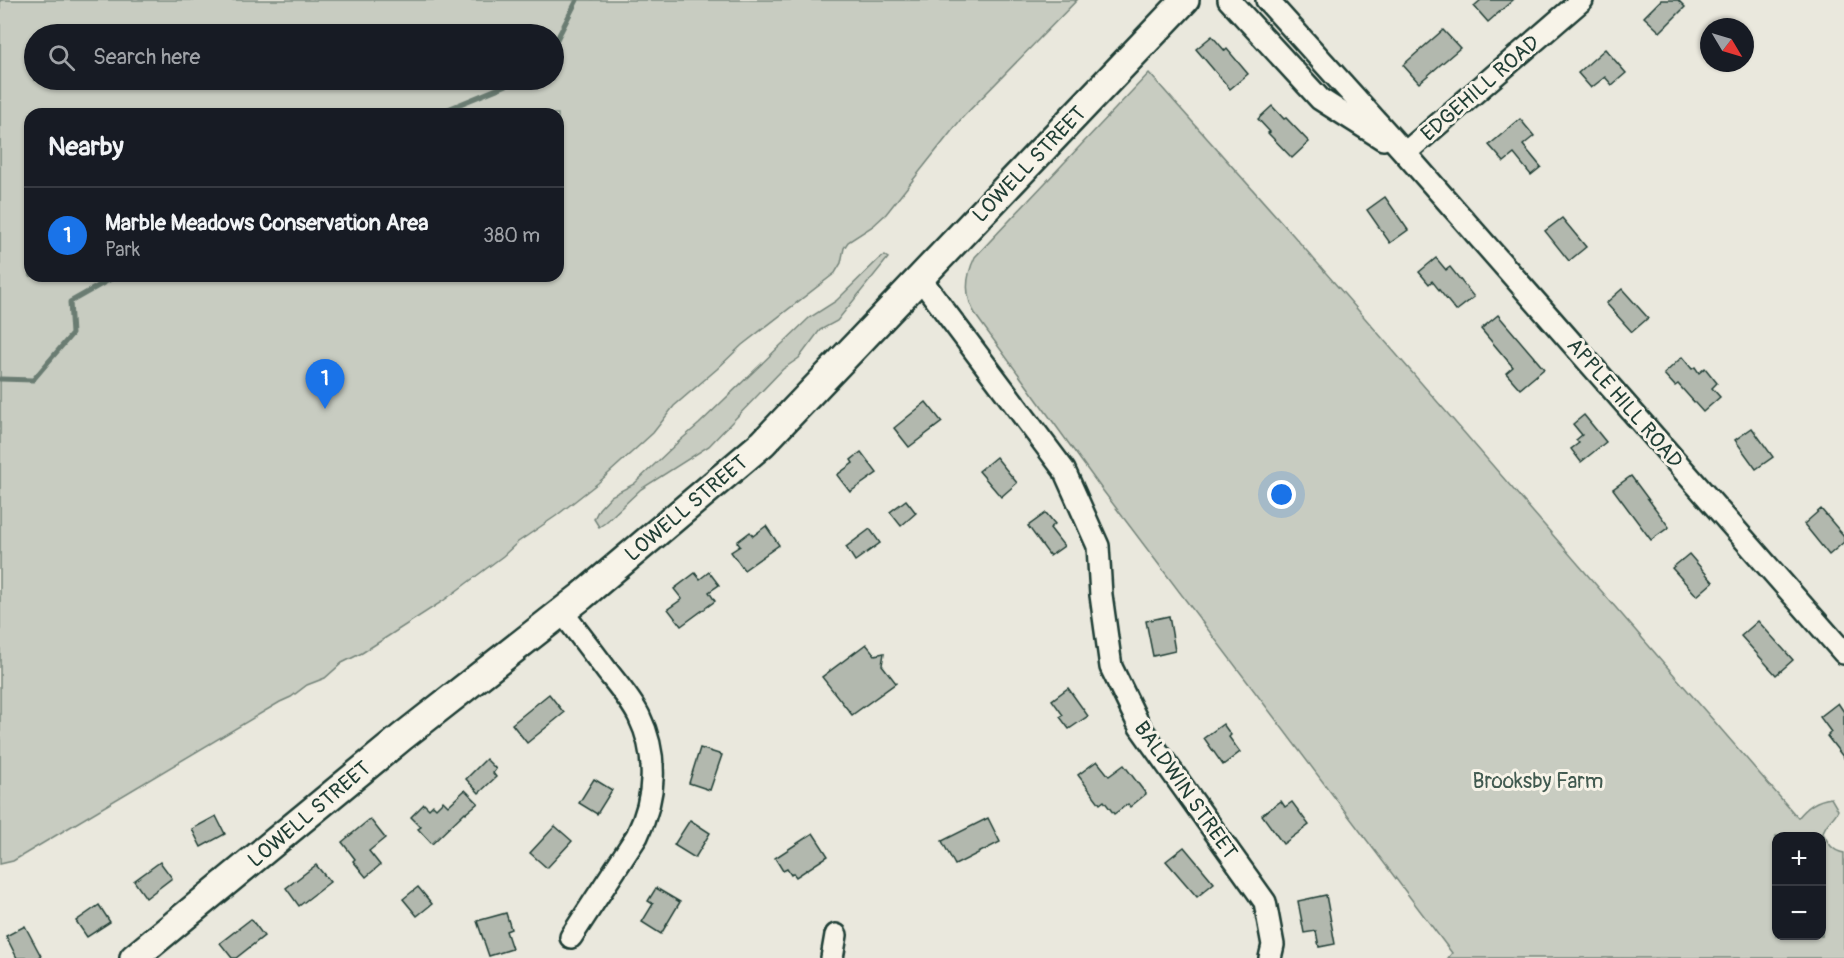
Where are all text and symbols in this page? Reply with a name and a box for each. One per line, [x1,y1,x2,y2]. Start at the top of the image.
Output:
north arrow [1700,18,1754,72]
search box [24,24,564,90]
street label: EDGEHILL ROAD [1415,29,1545,147]
icon: search [45,41,78,74]
text: Search here [93,43,200,71]
street label: LOWELL STREET [967,100,1092,228]
text: Nearby [48,131,124,163]
text: Marble Meadows Conservation Area [105,209,428,237]
text: 1 [64,223,71,248]
text: 380 m [483,223,540,248]
text: Park [105,237,140,262]
street label: APPLE HILL ROAD [1561,333,1689,474]
pin: 1 [306,360,344,409]
street label: LOWELL STREET [619,449,753,568]
your location [1267,480,1296,509]
street label: BALDWIN STREET [1128,716,1244,865]
street label: LOWELL STREET [242,755,376,874]
park label: Brooksby Farm [1473,768,1603,795]
map controls [1772,832,1826,940]
button: + [1772,832,1826,886]
button: − [1772,886,1826,940]

